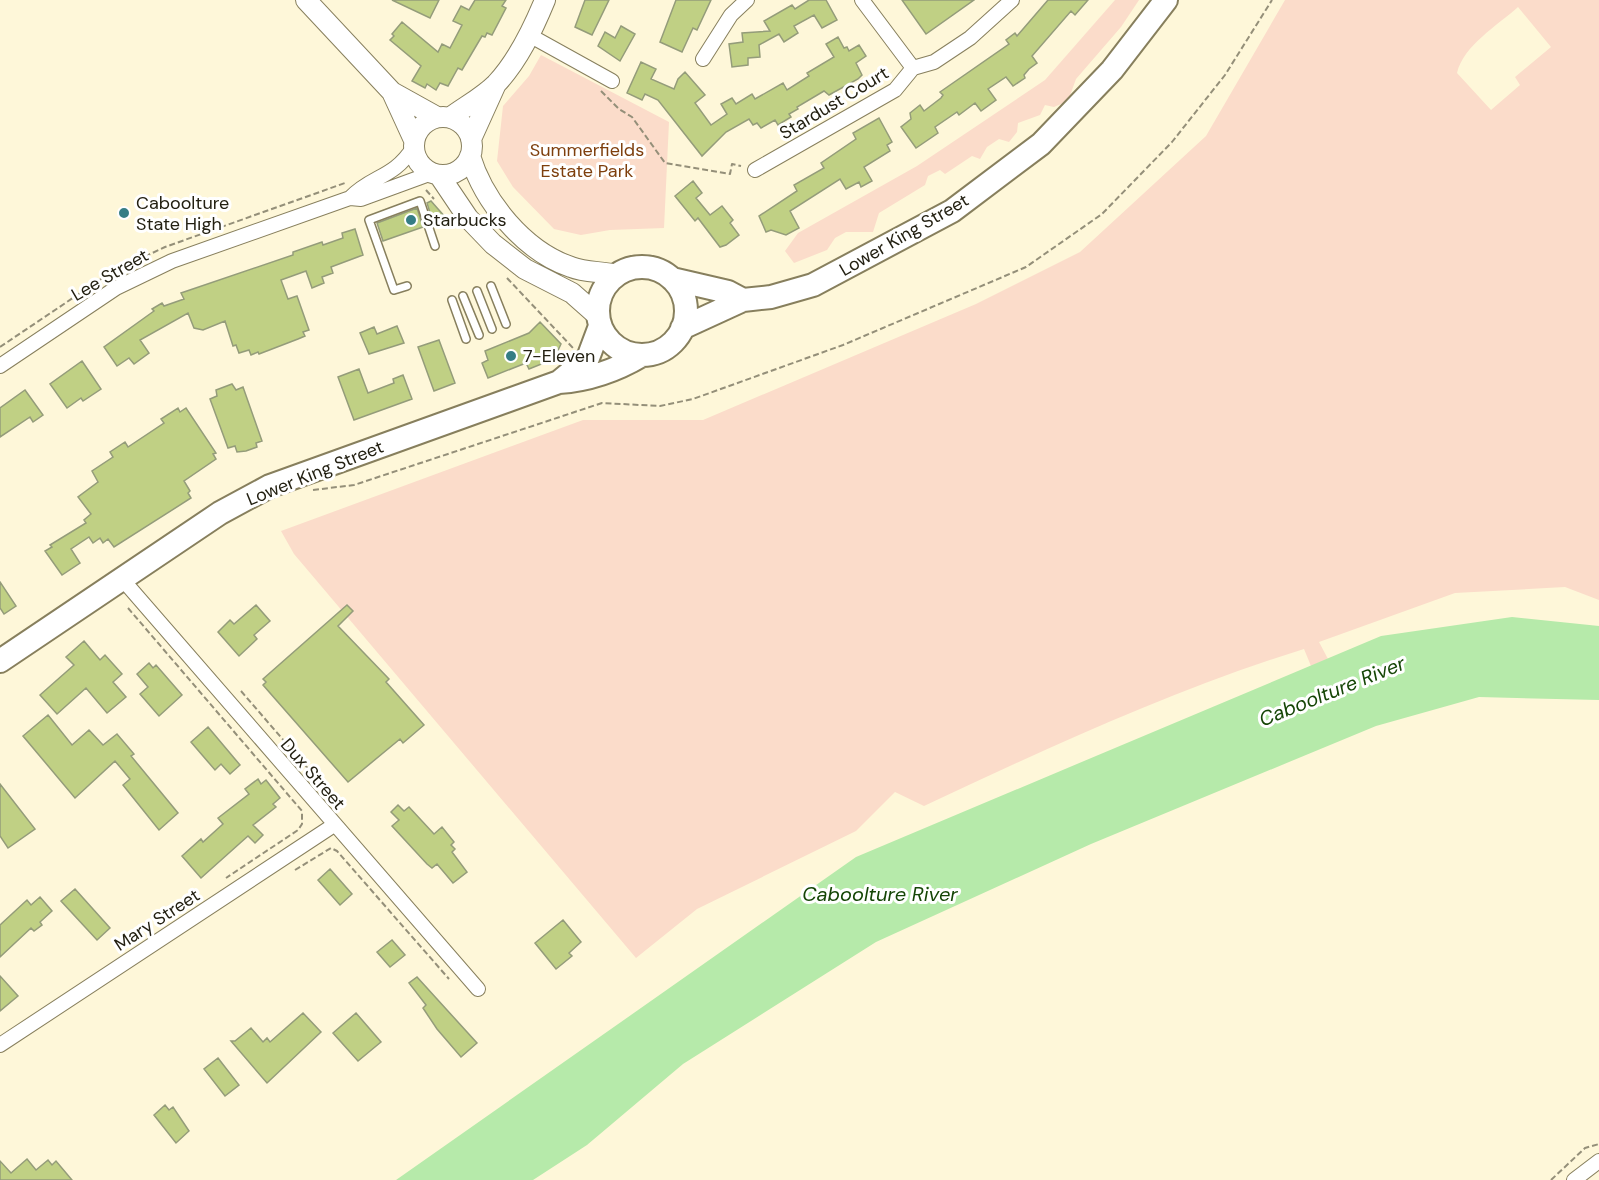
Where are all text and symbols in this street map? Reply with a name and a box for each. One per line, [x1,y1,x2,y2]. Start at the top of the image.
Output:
street label: Stardust Court [775,61,893,145]
park label: Summerfields Estate Park [530,138,644,183]
street label: Lower King Street [835,188,973,282]
place label: Caboolture State High [136,191,229,236]
marker: Caboolture State High [117,206,131,220]
place label: Starbucks [423,208,506,232]
marker: Starbucks [404,213,418,227]
street label: Lee Street [67,243,153,307]
place label: 7-Eleven [523,344,595,368]
marker: 7-Eleven [504,349,518,363]
street label: Lower King Street [243,435,387,511]
water label: Caboolture River [1255,650,1410,732]
street label: Dux Street [275,733,351,815]
water label: Caboolture River [802,881,958,907]
street label: Mary Street [110,883,204,957]

